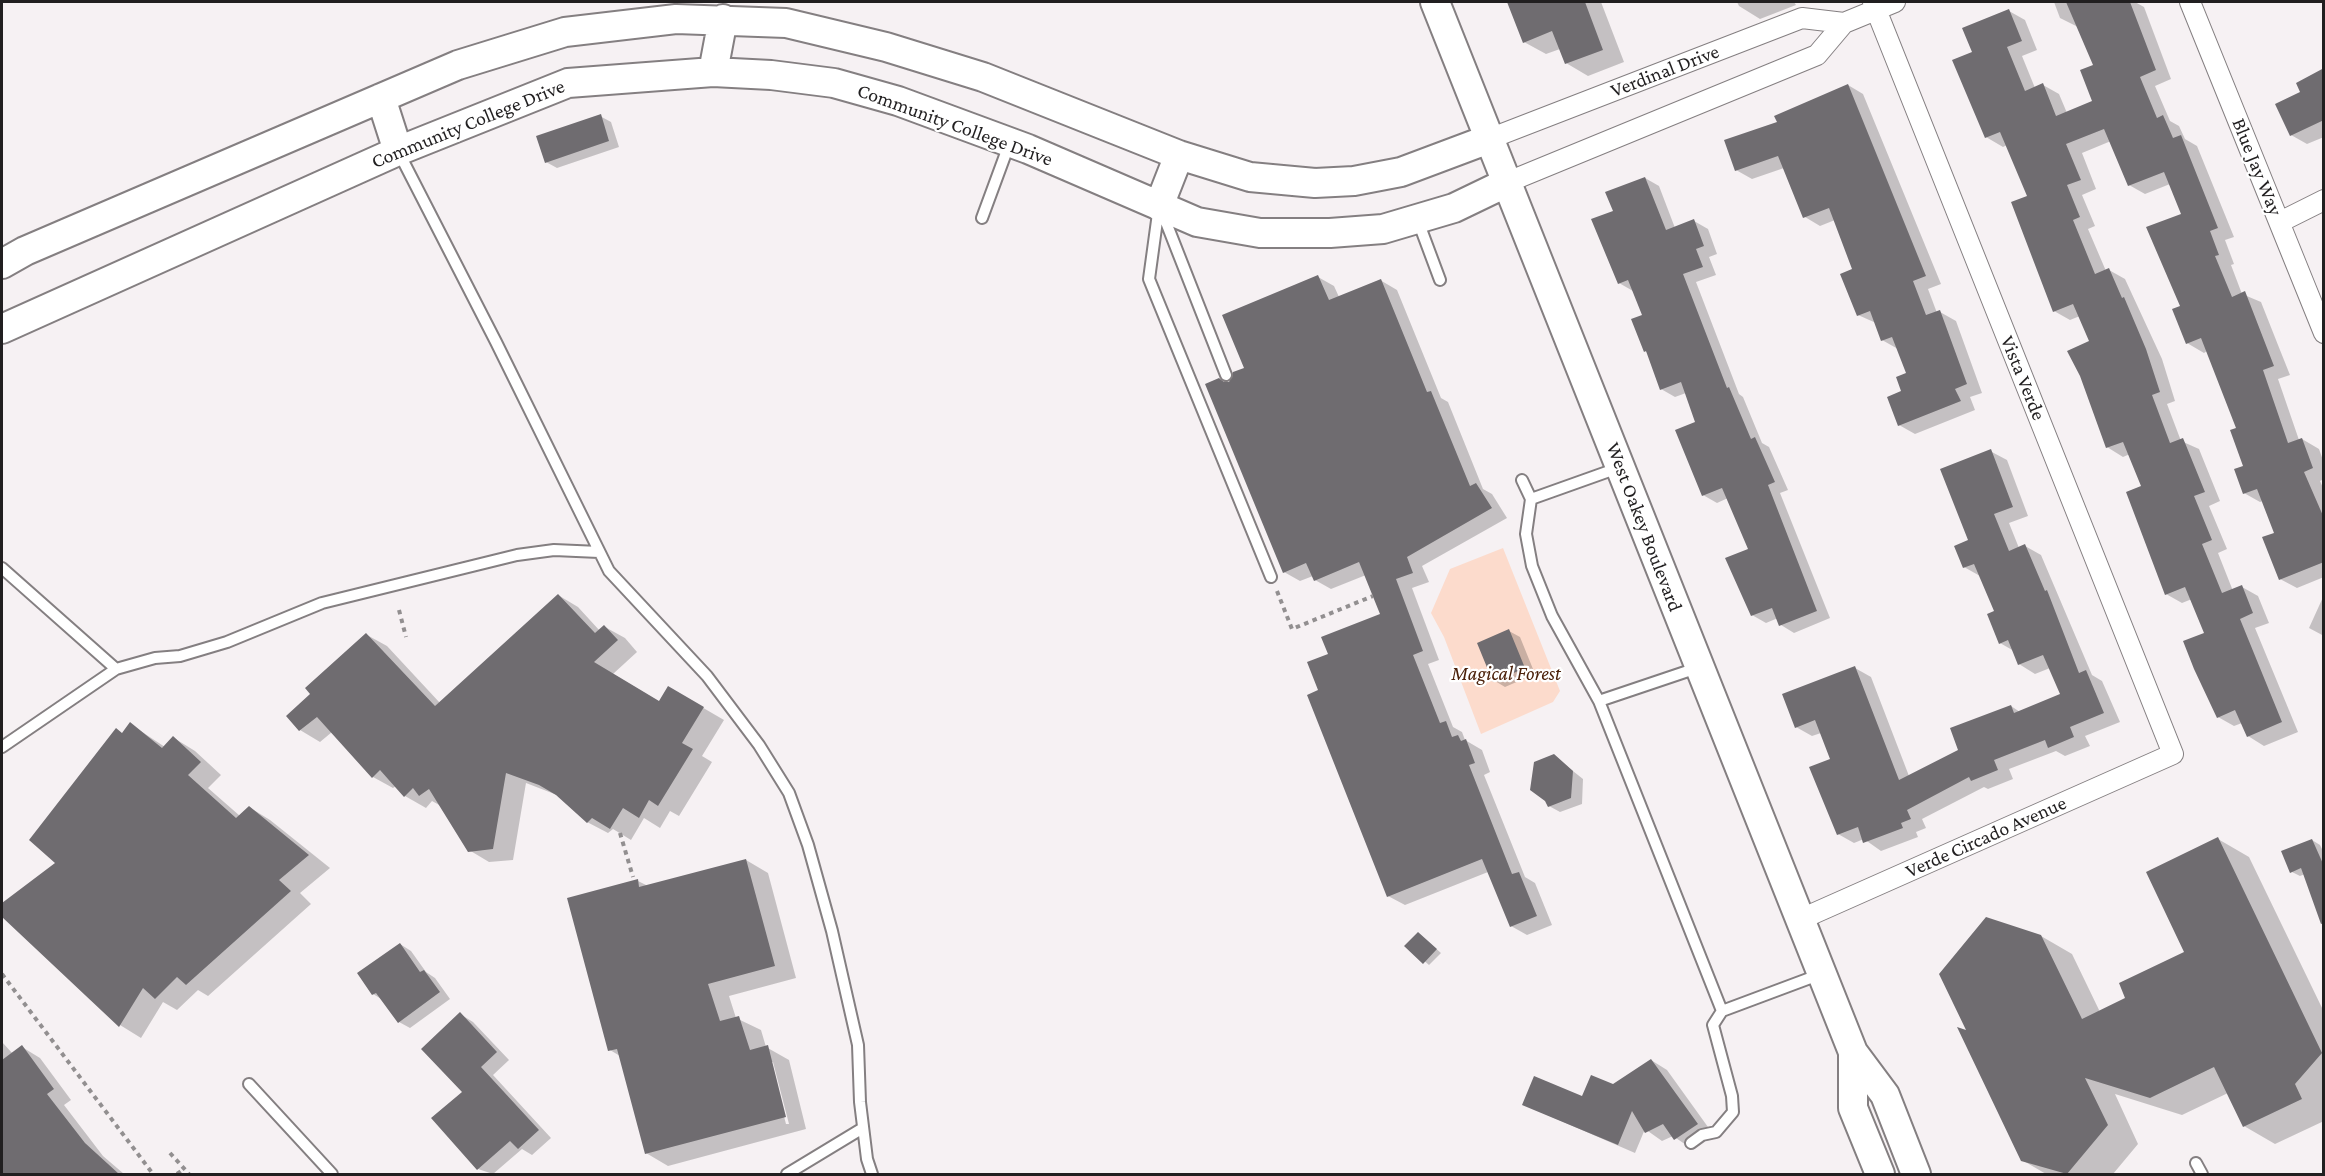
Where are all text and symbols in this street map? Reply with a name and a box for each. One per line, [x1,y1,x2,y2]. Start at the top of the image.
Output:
street label: Verdinal Drive [1607,39,1723,103]
street label: Community College Drive [368,74,568,174]
street label: Community College Drive [854,78,1056,172]
street label: Blue Jay Way [2227,115,2287,219]
street label: Vista Verde [1995,332,2051,424]
street label: West Oakey Boulevard [1601,439,1687,615]
park label: Magical Forest [1451,662,1561,686]
street label: Verde Circado Avenue [1902,791,2070,883]

